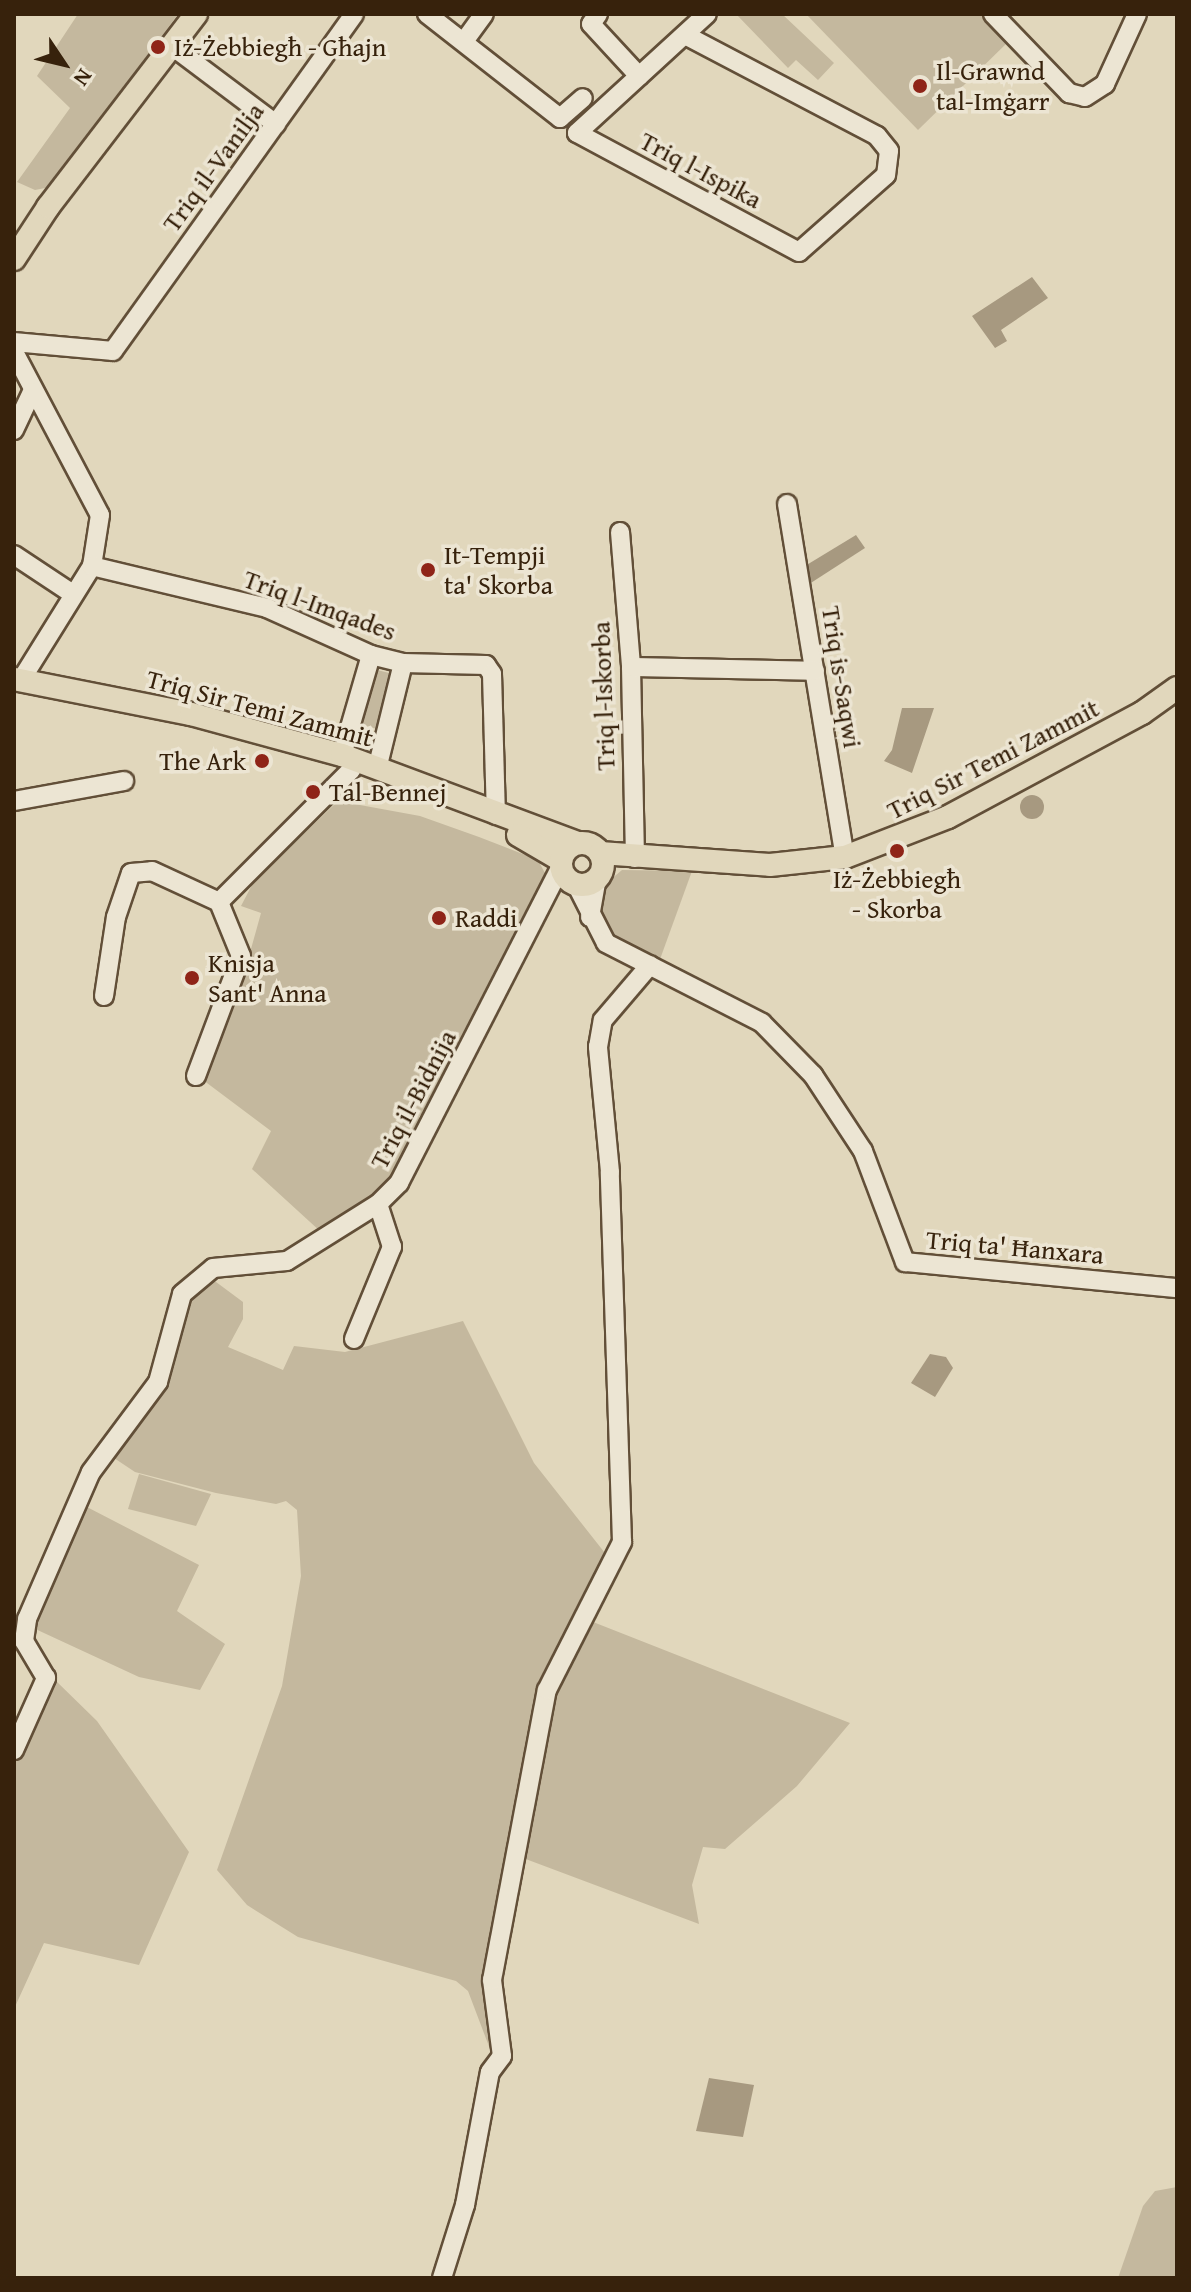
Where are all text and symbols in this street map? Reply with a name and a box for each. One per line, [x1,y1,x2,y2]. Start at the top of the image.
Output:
north arrow [24,24,104,104]
place label: Iż-Żebbiegħ - Għajn [174,31,386,63]
marker: Iż-Żebbiegħ - Għajn [149,38,167,56]
place label: Il-Grawnd tal-Imġarr [936,55,1050,116]
text: N [66,63,101,93]
marker: Il-Grawnd tal-Imġarr [911,77,929,95]
street label: Triq il-Vanilja [156,96,270,238]
street label: Triq l-Ispika [635,125,767,215]
place label: It-Tempji ta' Skorba [444,539,553,600]
marker: It-Tempji ta' Skorba [419,561,437,579]
street label: Triq l-Imqades [240,563,400,647]
street label: Triq is-Saqwi [815,604,869,750]
street label: Triq l-Iskorba [585,621,621,771]
street label: Triq Sir Temi Zammit [143,663,377,753]
street label: Triq Sir Temi Zammit [882,692,1104,826]
place label: The Ark [159,745,246,777]
marker: The Ark [253,752,271,770]
place label: Tal-Bennej [329,776,446,808]
marker: Tal-Bennej [304,783,322,801]
marker: Iż-Żebbiegħ - Skorba [888,842,906,860]
place label: Iż-Żebbiegħ - Skorba [833,863,961,924]
place label: Raddi [455,902,517,934]
marker: Raddi [430,909,448,927]
place label: Knisja Sant' Anna [208,947,326,1008]
marker: Knisja Sant' Anna [183,969,201,987]
street label: Triq il-Bidnija [363,1024,463,1174]
street label: Triq ta' Ħanxara [925,1224,1105,1270]

